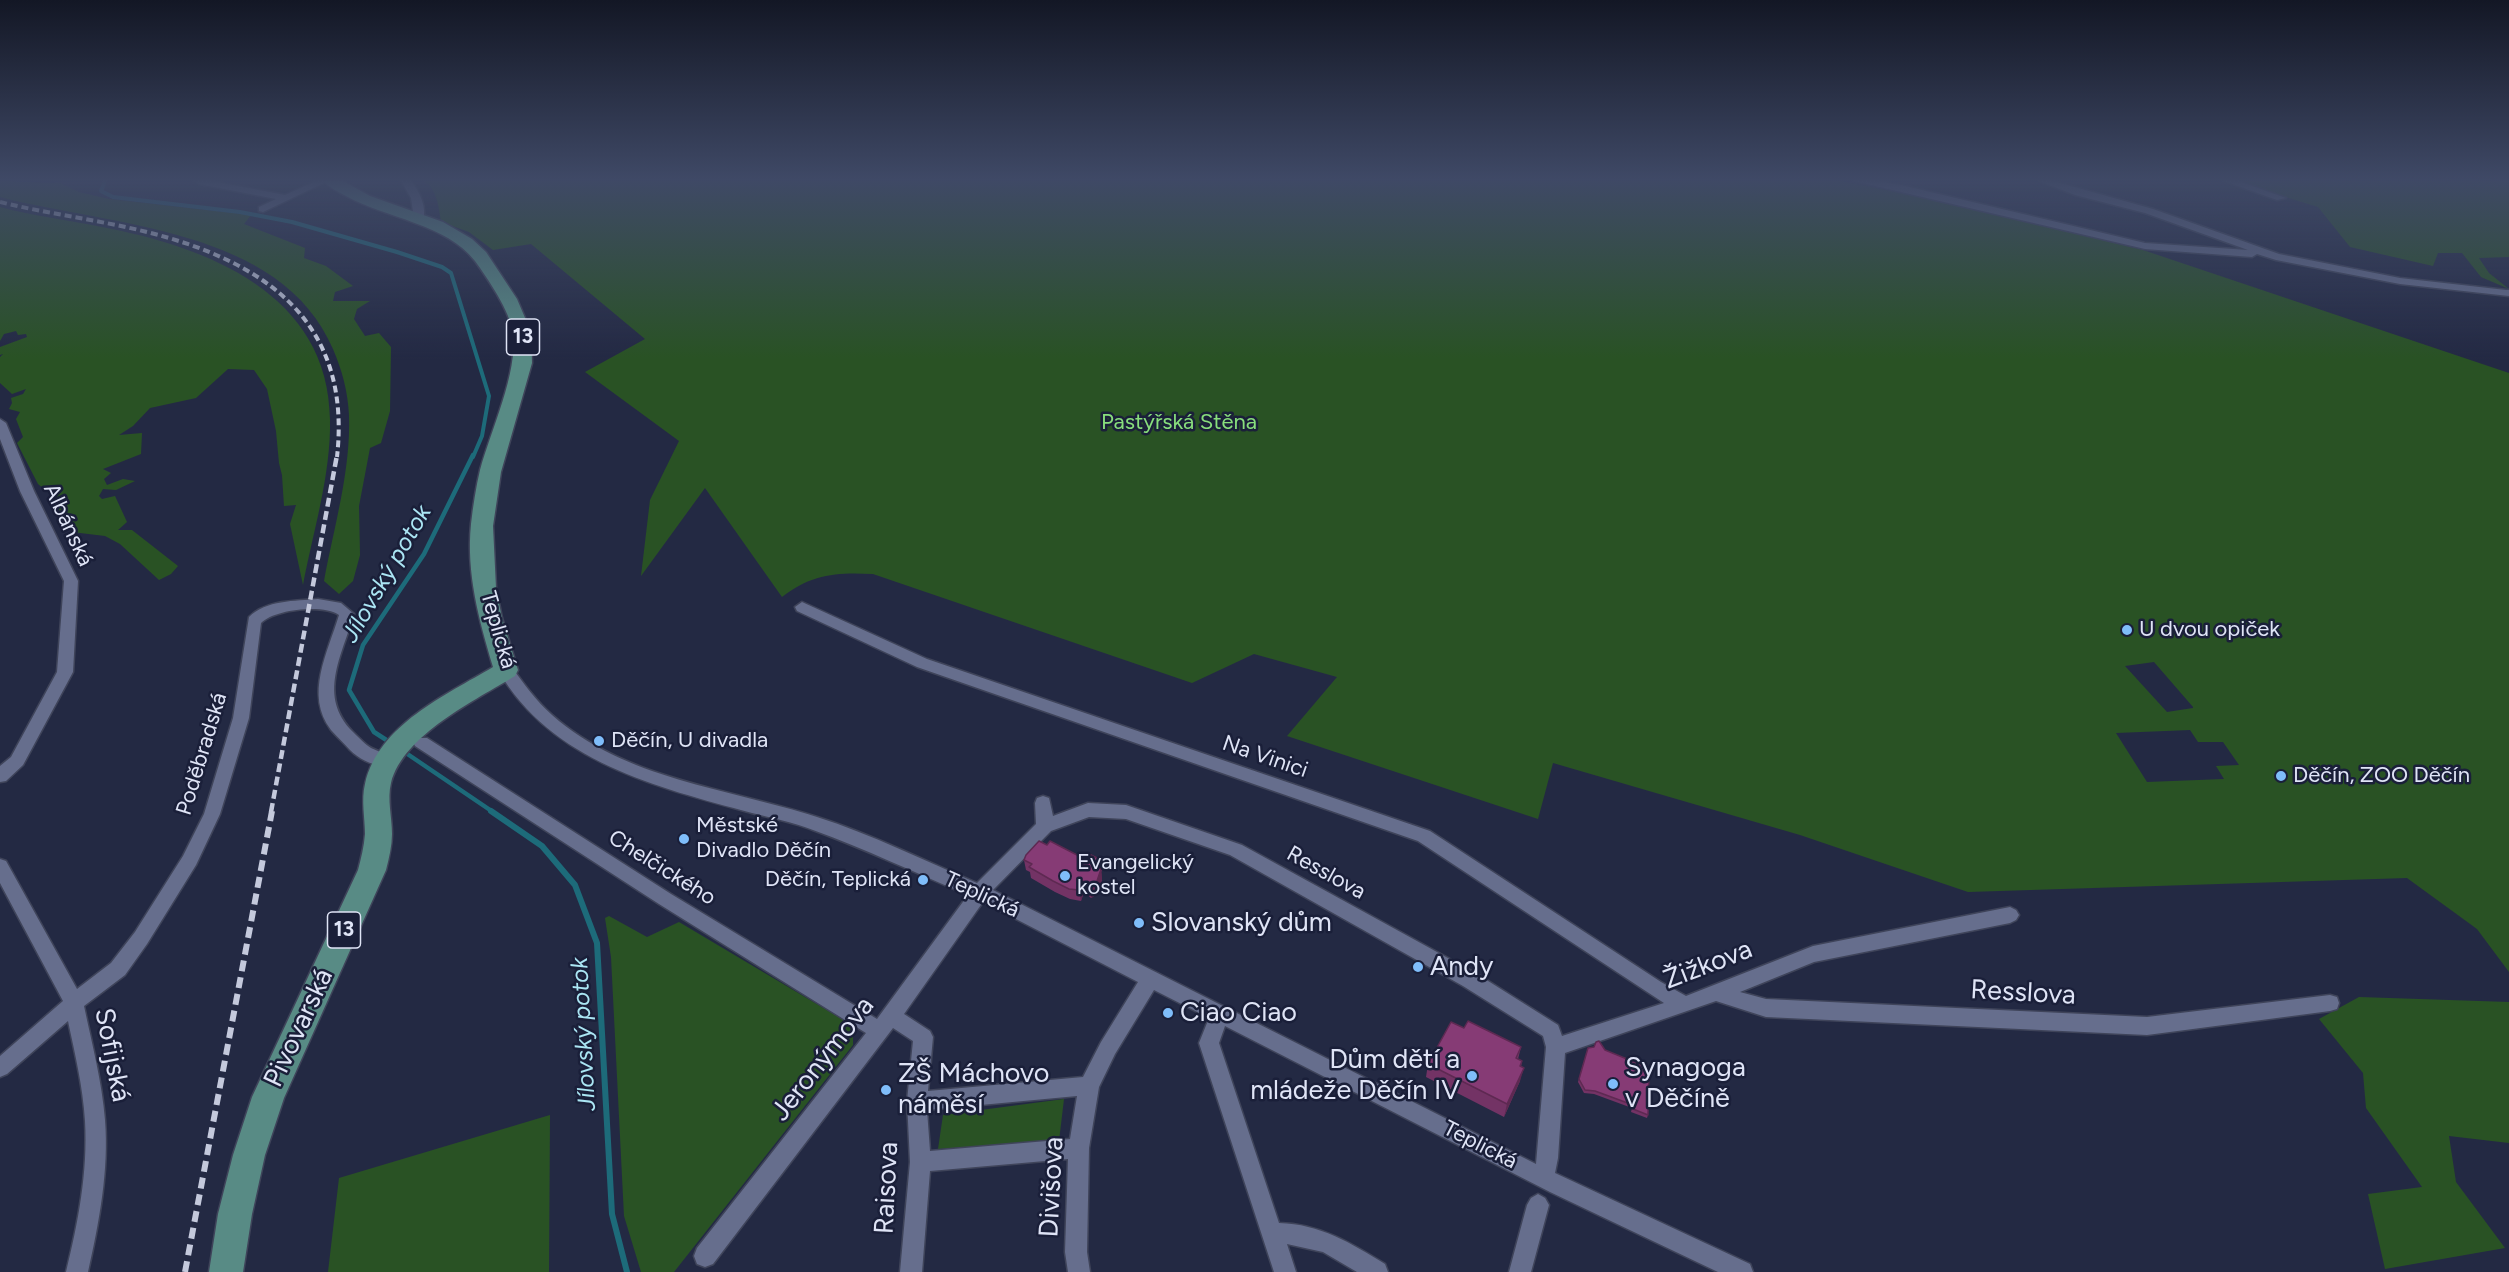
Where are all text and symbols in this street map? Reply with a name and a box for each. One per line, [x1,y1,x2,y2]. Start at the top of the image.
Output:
road number: 13 [506,319,540,355]
park label: Pastýřská Stěna [1101,410,1257,436]
street label: Albánská [37,480,99,570]
water label: Jílovský potok [336,500,438,648]
street label: Teplická [474,588,522,672]
place label: U dvou opiček [2139,617,2280,643]
marker: U dvou opiček [2120,623,2134,637]
street label: Poděbradská [171,690,233,818]
place label: Děčín, U divadla [611,728,768,754]
street label: Na Vinici [1219,730,1311,784]
marker: Děčín, U divadla [592,734,606,748]
place label: Děčín, ZOO Děčín [2293,763,2470,789]
marker: Děčín, ZOO Děčín [2274,769,2288,783]
place label: Městské Divadlo Děčín [696,813,831,864]
street label: Chelčického [604,825,720,911]
marker: Městské Divadlo Děčín [677,832,691,846]
street label: Resslova [1282,841,1370,905]
place label: Evangelický kostel [1077,850,1194,902]
street label: Teplická [940,866,1024,924]
place label: Děčín, Teplická [765,867,911,893]
marker: Evangelický kostel [1058,869,1072,883]
marker: Děčín, Teplická [916,873,930,887]
place label: Slovanský dům [1151,907,1332,939]
road number: 13 [328,912,360,948]
marker: Slovanský dům [1132,916,1146,930]
street label: Žižkova [1659,933,1757,997]
place label: Andy [1430,951,1493,983]
water label: Jílovský potok [566,956,602,1112]
marker: Andy [1411,960,1425,974]
street label: Pivovarská [258,964,340,1092]
street label: Resslova [1969,974,2077,1012]
street label: Jeronýmova [765,991,881,1127]
place label: Ciao Ciao [1180,997,1297,1029]
street label: Sofijská [87,1005,137,1105]
marker: Ciao Ciao [1161,1006,1175,1020]
place label: Dům dětí a mládeže Děčín IV [1250,1044,1460,1107]
place label: Synagoga v Děčíně [1625,1052,1746,1115]
place label: ZŠ Máchovo náměsí [898,1058,1049,1121]
marker: Dům dětí a mládeže Děčín IV [1465,1069,1479,1083]
marker: Synagoga v Děčíně [1606,1077,1620,1091]
marker: ZŠ Máchovo náměsí [879,1083,893,1097]
street label: Teplická [1439,1115,1521,1175]
street label: Divišova [1033,1136,1071,1238]
street label: Raisova [868,1141,906,1235]

